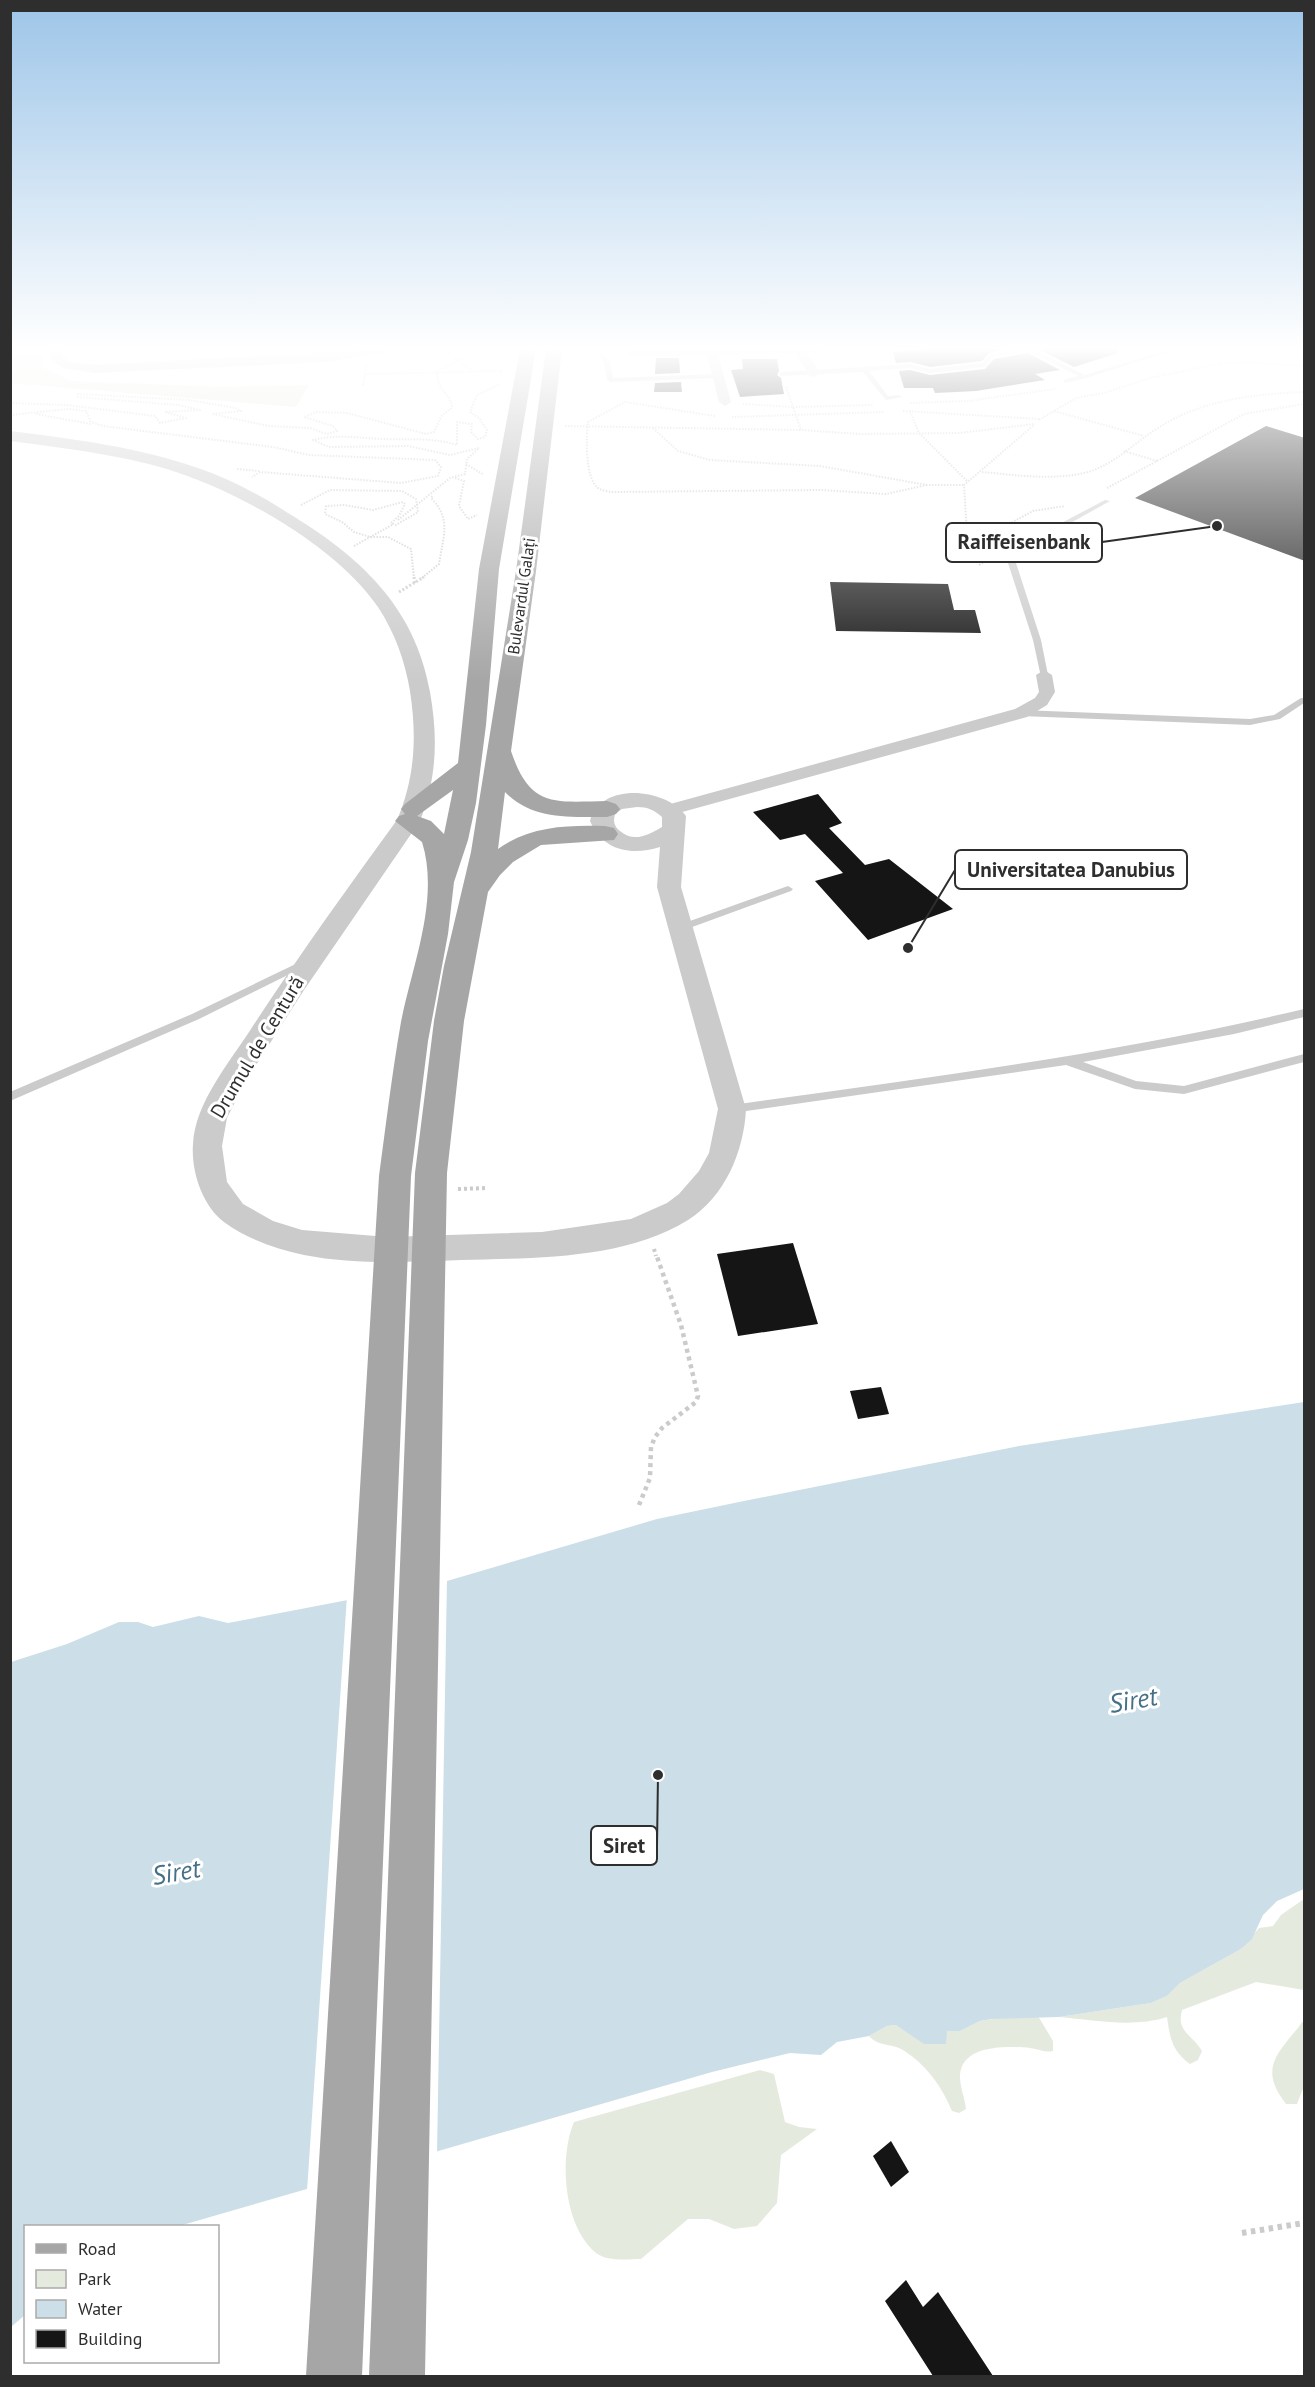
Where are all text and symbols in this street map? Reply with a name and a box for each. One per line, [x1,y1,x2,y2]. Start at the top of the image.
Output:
callout: Raiffeisenbank [946,523,1102,562]
text: Raiffeisenbank [958,528,1091,555]
street label: Bulevardul Galați [503,536,539,656]
callout: Universitatea Danubius [955,850,1187,889]
text: Universitatea Danubius [967,856,1175,883]
street label: Drumul de Centură [204,971,310,1123]
water label: Siret [1106,1679,1162,1720]
callout: Siret [591,1826,657,1865]
text: Siret [603,1832,646,1859]
water label: Siret [149,1851,205,1892]
legend [24,2225,219,2363]
text: Road [78,2237,116,2260]
text: Park [78,2267,111,2290]
text: Water [78,2297,122,2320]
text: Building [78,2327,142,2350]

